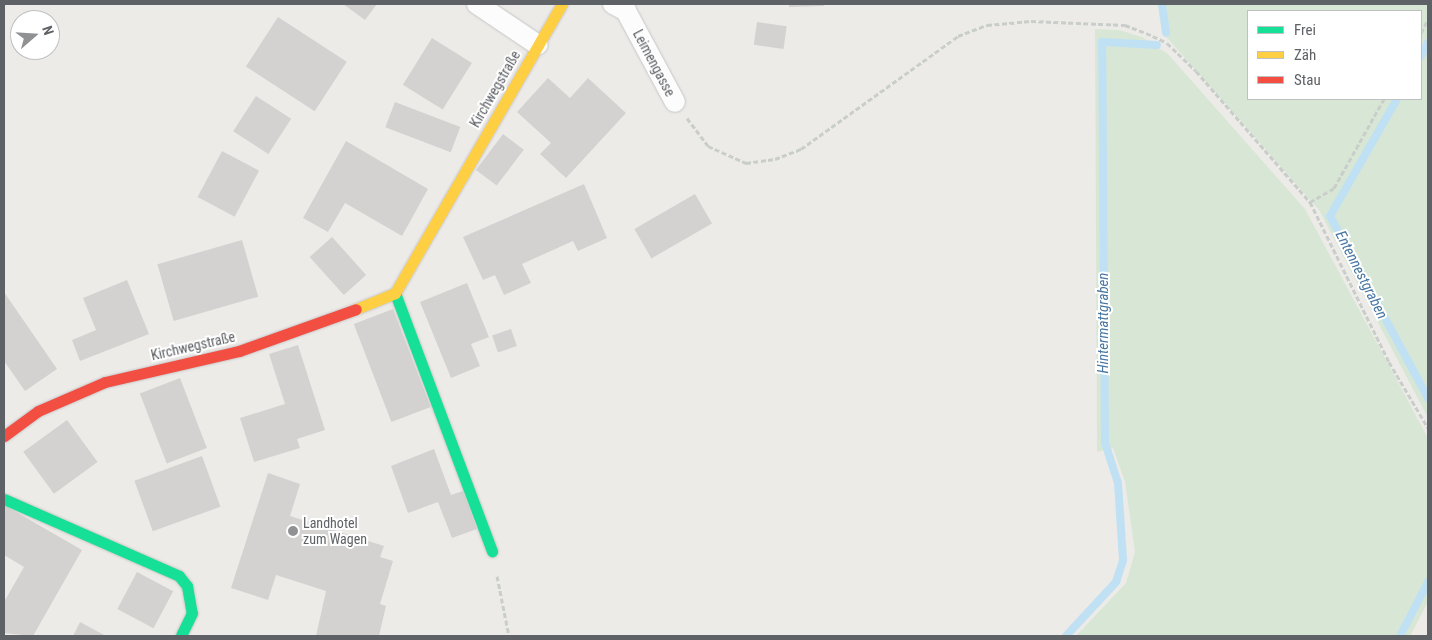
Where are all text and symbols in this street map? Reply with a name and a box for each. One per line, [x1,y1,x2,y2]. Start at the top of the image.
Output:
north arrow [10,10,60,60]
legend [1247,10,1422,100]
text: Frei [1294,21,1316,39]
text: N [39,24,57,37]
street label: Leimengasse [629,27,679,99]
text: Zäh [1294,46,1316,64]
street label: Kirchwegstraße [466,48,524,130]
text: Stau [1294,71,1321,89]
water label: Entennestgraben [1331,228,1391,322]
water label: Hintermattgraben [1095,273,1113,373]
street label: Kirchwegstraße [149,328,237,364]
place label: Landhotel zum Wagen [303,515,367,548]
marker: Landhotel zum Wagen [287,525,299,537]

